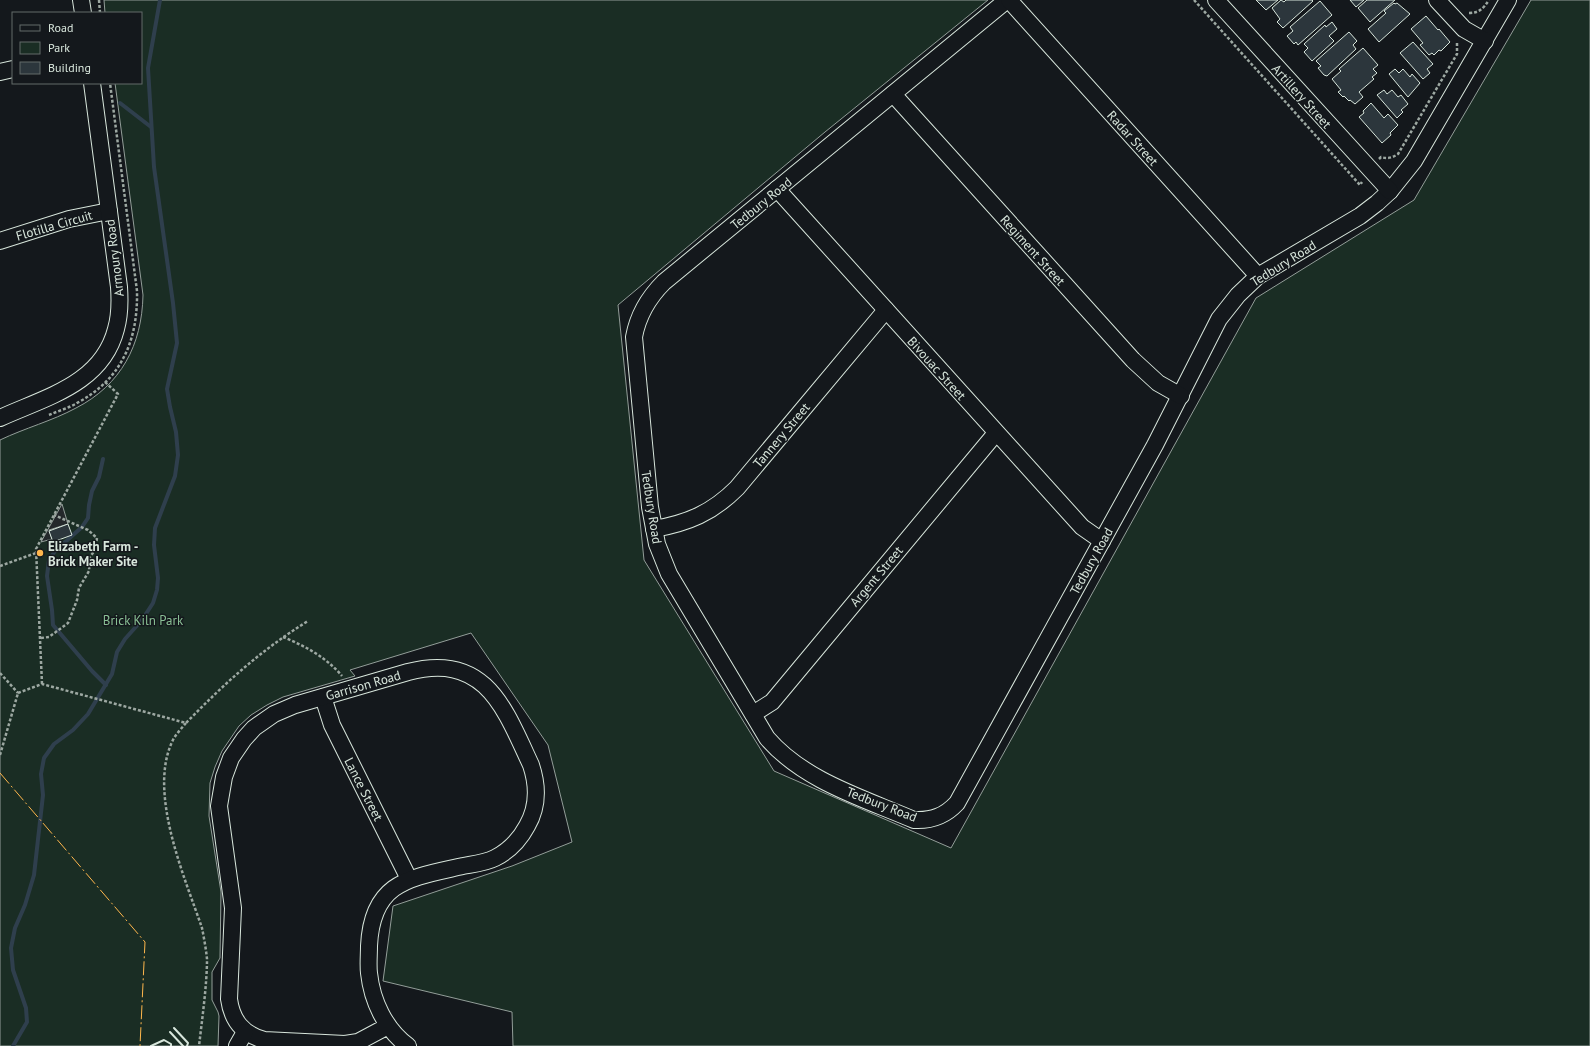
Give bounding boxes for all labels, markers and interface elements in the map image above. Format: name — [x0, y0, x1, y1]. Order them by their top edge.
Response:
legend — [12, 12, 142, 84]
text: Road — [48, 20, 73, 35]
text: Park — [48, 40, 70, 55]
text: Building — [48, 60, 91, 75]
street label: Artillery Street — [1268, 60, 1336, 133]
street label: Radar Street — [1103, 107, 1162, 170]
street label: Tedbury Road — [727, 173, 795, 233]
street label: Flotilla Circuit — [14, 206, 95, 245]
street label: Regiment Street — [996, 211, 1069, 290]
street label: Armoury Road — [101, 218, 128, 297]
street label: Tedbury Road — [1247, 237, 1319, 290]
street label: Bivouac Street — [904, 333, 970, 404]
street label: Tannery Street — [749, 399, 814, 471]
street label: Tedbury Road — [637, 469, 666, 545]
street label: Tedbury Road — [1066, 525, 1117, 598]
place label: Elizabeth Farm - Brick Maker Site — [48, 538, 138, 570]
street label: Argent Street — [846, 542, 907, 610]
marker: Elizabeth Farm - Brick Maker Site — [35, 548, 45, 558]
park label: Brick Kiln Park — [103, 612, 184, 629]
street label: Garrison Road — [324, 667, 403, 704]
street label: Lance Street — [340, 755, 387, 824]
street label: Tedbury Road — [844, 783, 919, 826]

